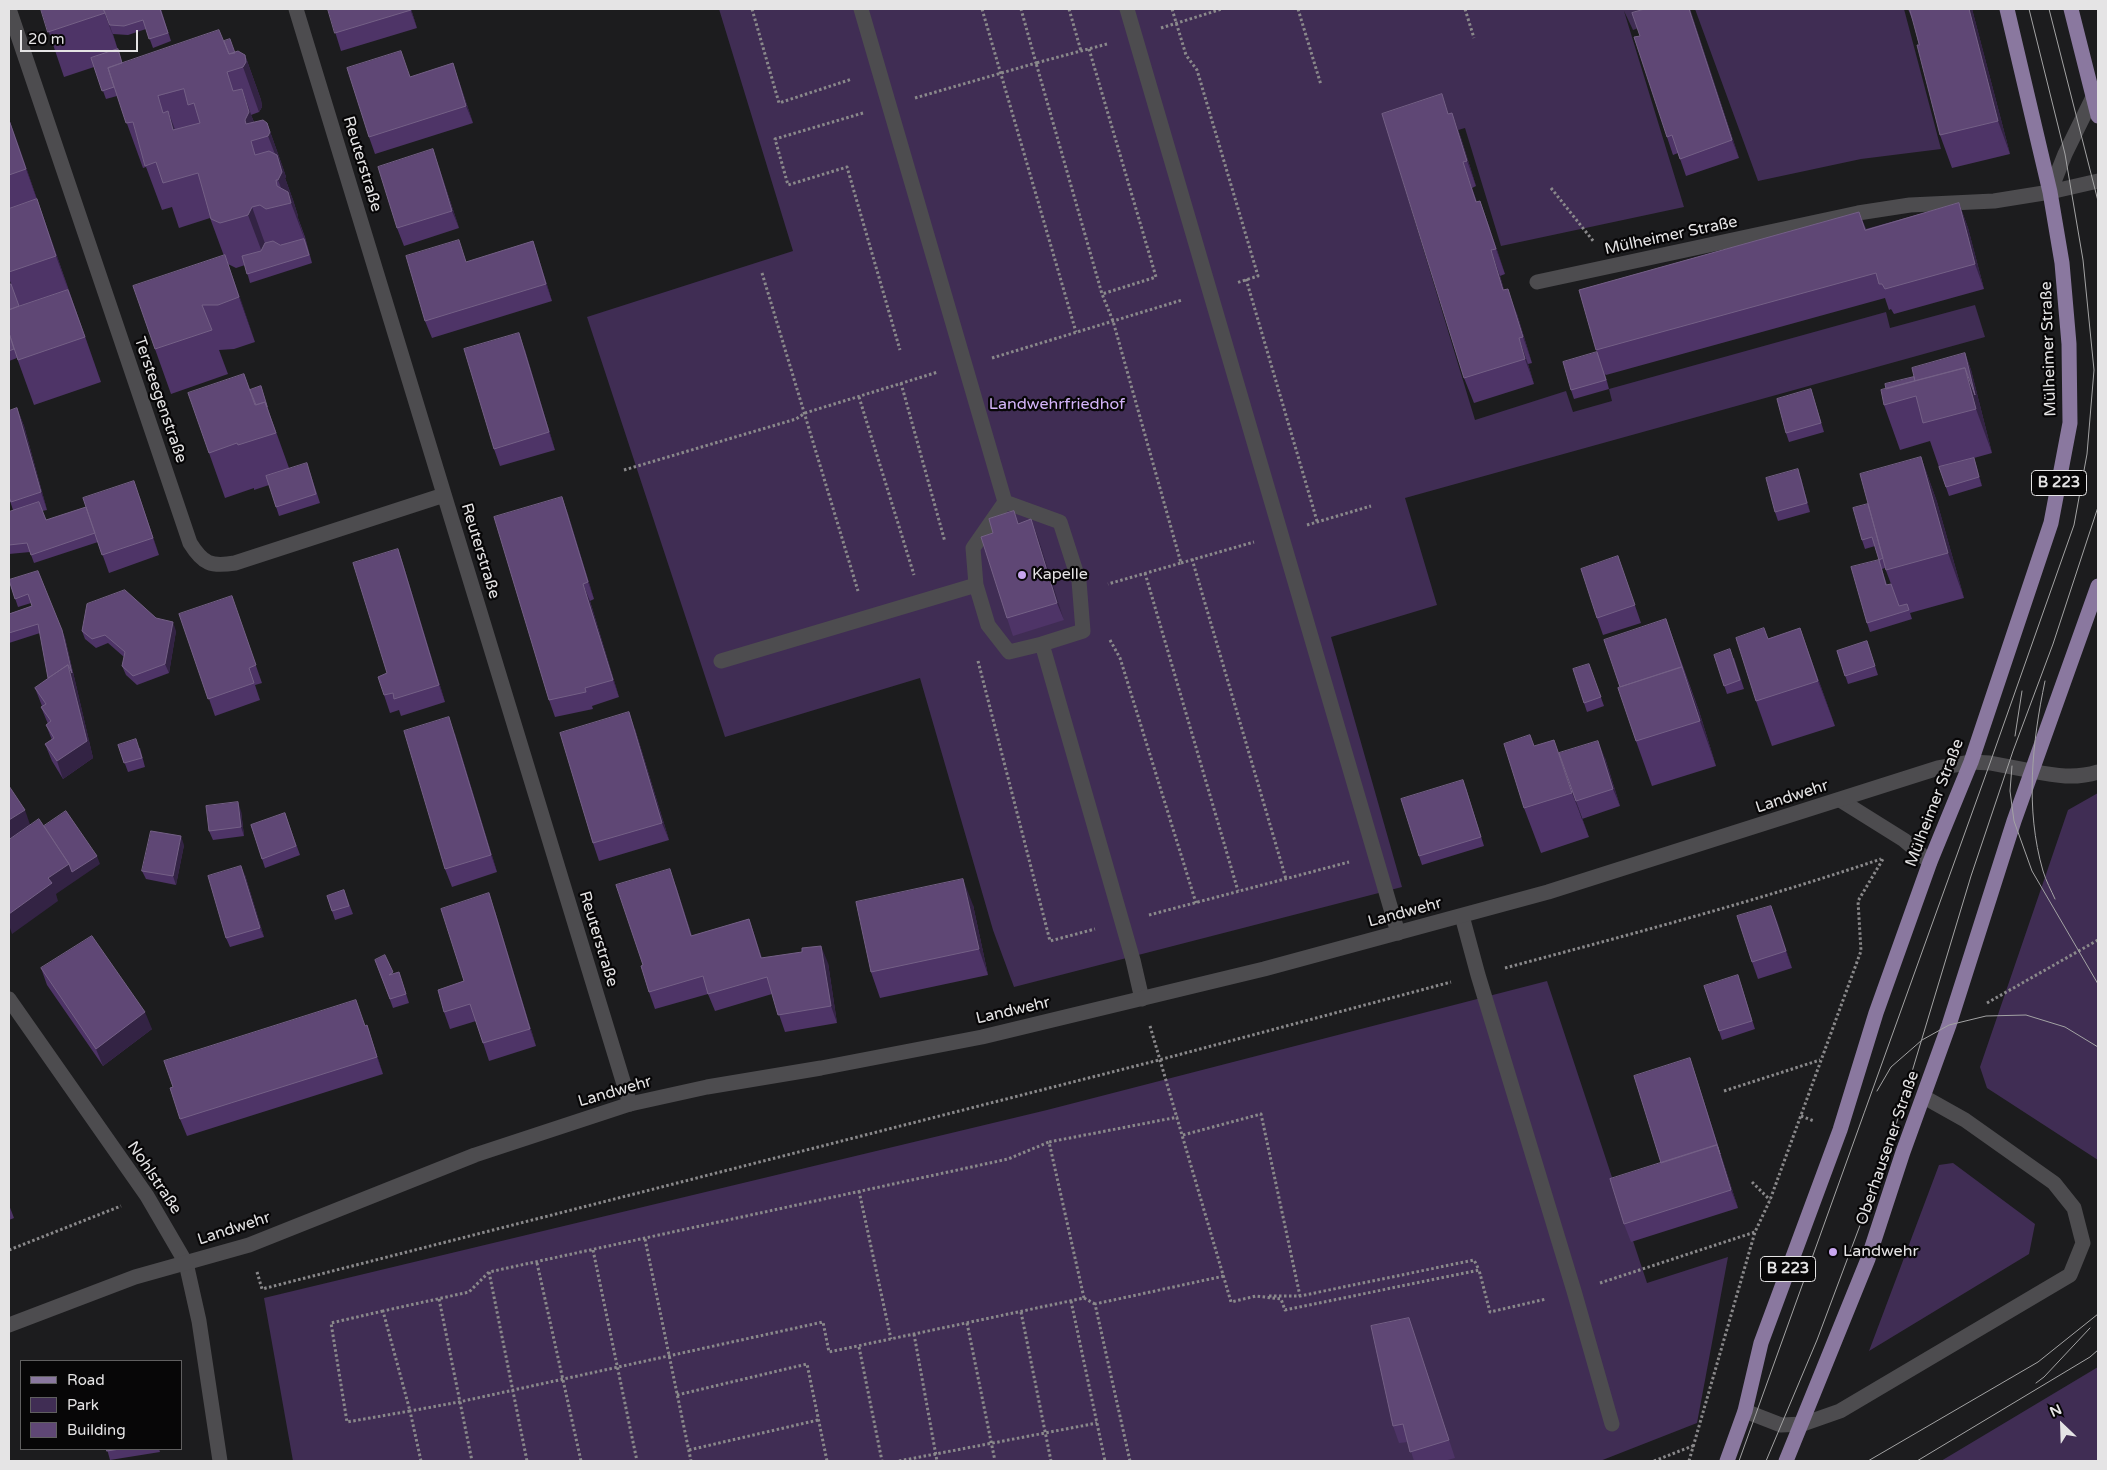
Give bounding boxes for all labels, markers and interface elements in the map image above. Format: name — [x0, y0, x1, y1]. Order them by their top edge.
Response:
scale bar — [22, 20, 140, 52]
text: 20 m — [28, 30, 65, 48]
street label: Reuterstraße — [338, 114, 386, 214]
street label: Mülheimer Straße — [1603, 213, 1739, 259]
street label: Mülheimer Straße — [2037, 281, 2061, 417]
street label: Tersteegenstraße — [129, 334, 191, 466]
park label: Landwehrfriedhof — [989, 395, 1125, 415]
road number: B 223 — [2032, 470, 2086, 496]
street label: Reuterstraße — [456, 501, 504, 601]
place label: Kapelle — [1032, 565, 1088, 585]
marker: Kapelle — [1016, 569, 1028, 581]
street label: Mülheimer Straße — [1902, 736, 1968, 870]
street label: Landwehr — [1753, 776, 1831, 818]
street label: Reuterstraße — [574, 889, 622, 989]
street label: Landwehr — [1366, 894, 1444, 932]
street label: Landwehr — [974, 993, 1052, 1029]
street label: Oberhausener Straße — [1853, 1068, 1923, 1228]
street label: Landwehr — [576, 1072, 654, 1112]
street label: Nohlstraße — [123, 1138, 185, 1218]
street label: Landwehr — [195, 1208, 273, 1250]
place label: Landwehr — [1843, 1242, 1919, 1262]
marker: Landwehr — [1827, 1246, 1839, 1258]
road number: B 223 — [1760, 1256, 1816, 1282]
legend — [20, 1360, 182, 1450]
text: Road — [67, 1371, 105, 1389]
text: Park — [67, 1396, 99, 1414]
north arrow — [2037, 1400, 2087, 1450]
text: N — [2047, 1401, 2064, 1421]
text: Building — [67, 1421, 126, 1439]

